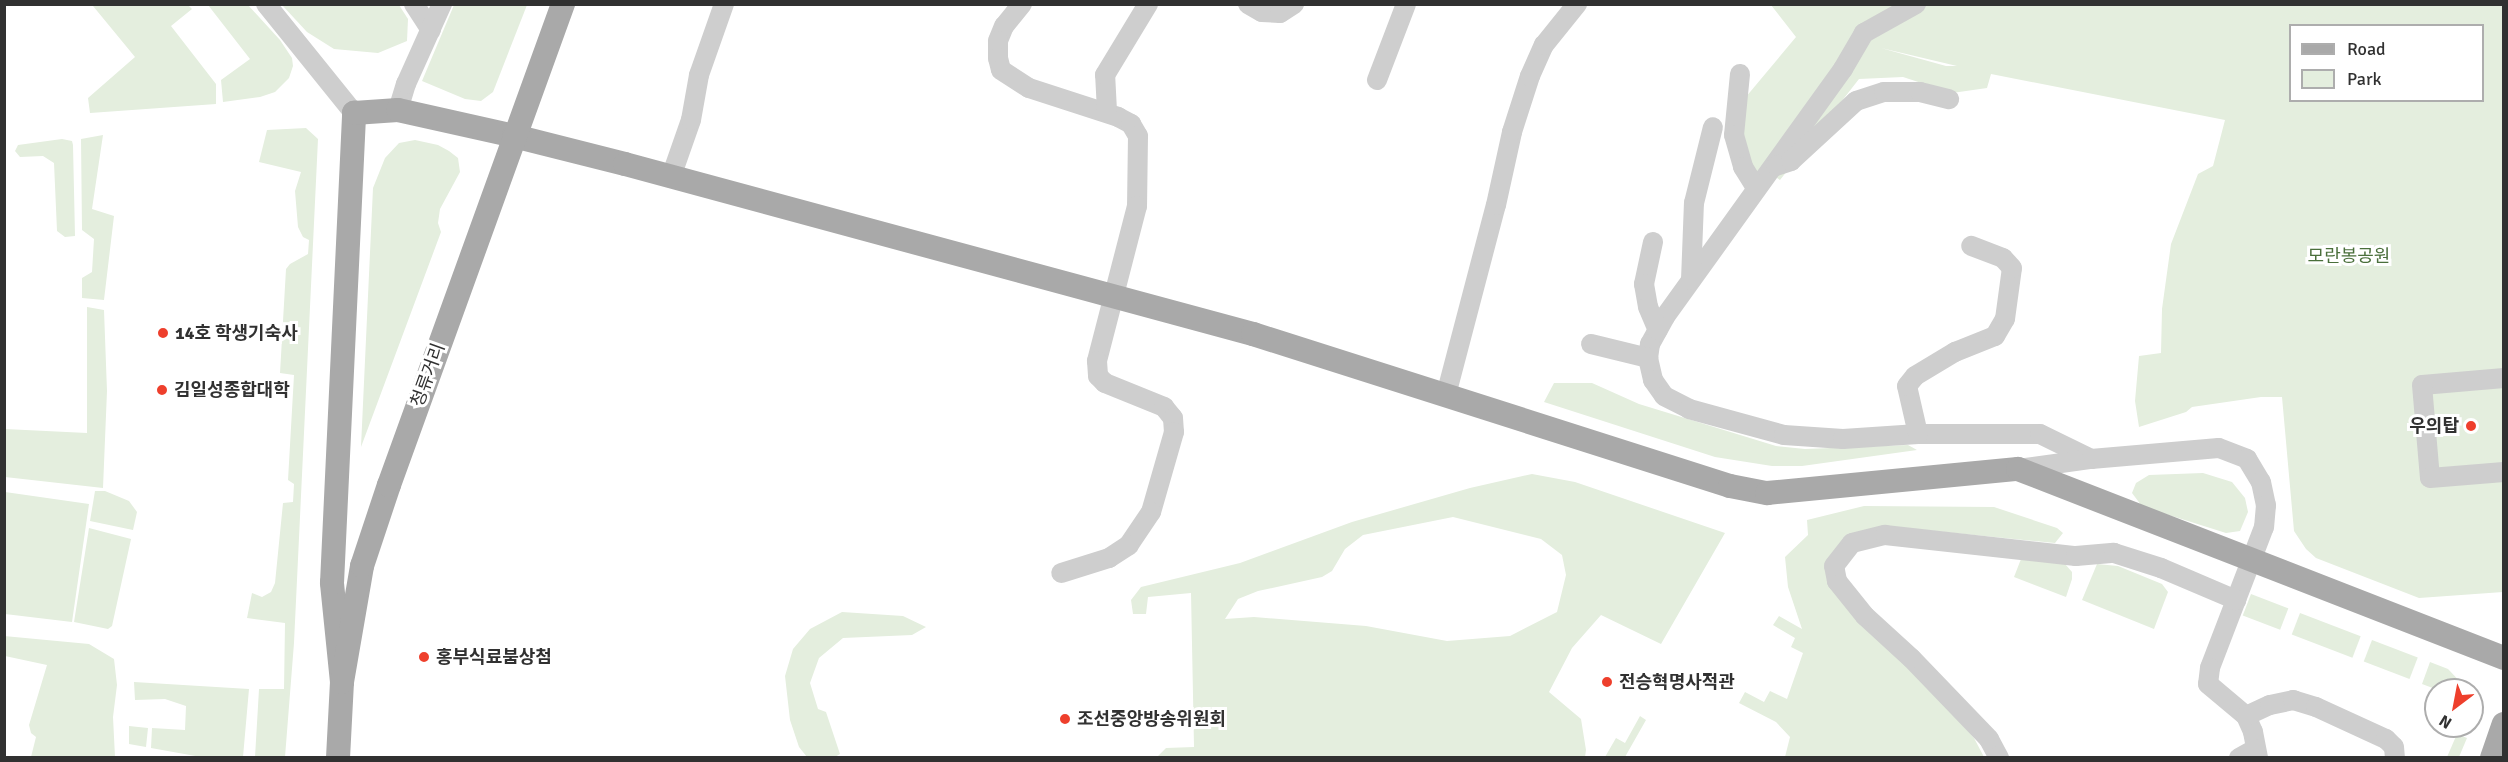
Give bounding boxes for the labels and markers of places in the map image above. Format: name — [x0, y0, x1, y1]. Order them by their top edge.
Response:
place label: 14호 학생기숙사 — [175, 322, 298, 344]
marker: 14호 학생기숙사 — [156, 326, 170, 340]
place label: 김일성종합대학 — [174, 379, 290, 401]
marker: 김일성종합대학 — [155, 383, 169, 397]
place label: 우의탑 — [2409, 415, 2459, 437]
marker: 우의탑 — [2464, 419, 2478, 433]
place label: 홍부식료붐상첨 — [436, 646, 552, 668]
marker: 홍부식료붐상첨 — [417, 650, 431, 664]
place label: 전승혁명사적관 — [1619, 671, 1735, 693]
marker: 전승혁명사적관 — [1600, 675, 1614, 689]
place label: 조선중앙방송위원회 — [1077, 708, 1226, 730]
marker: 조선중앙방송위원회 — [1058, 712, 1072, 726]

